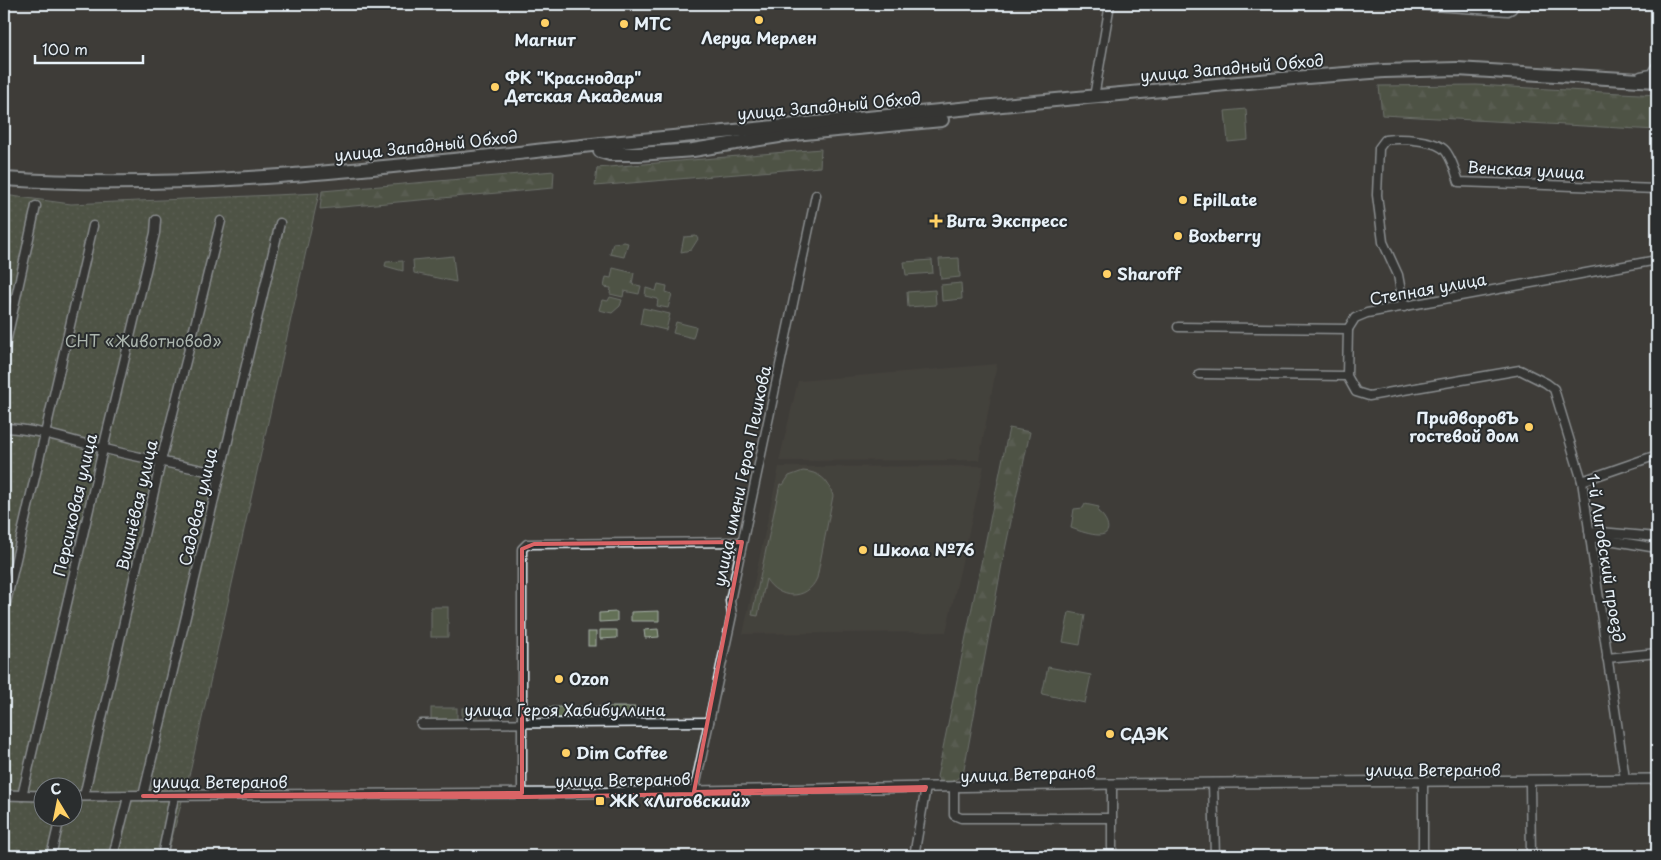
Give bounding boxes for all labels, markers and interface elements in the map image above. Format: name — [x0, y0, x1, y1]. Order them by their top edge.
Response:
place label: МТС — [634, 11, 671, 35]
marker: Леруа Мерлен — [753, 14, 765, 26]
marker: Магнит — [539, 17, 551, 29]
marker: МТС — [618, 18, 630, 30]
place label: Леруа Мерлен — [701, 25, 817, 49]
place label: Магнит — [515, 27, 576, 51]
scale bar — [35, 32, 142, 64]
text: 100 m — [42, 37, 88, 60]
street label: улица Западный Обход — [1139, 47, 1325, 87]
place label: ФК "Краснодар" Детская Академия — [504, 65, 663, 107]
marker: ФК "Краснодар" Детская Академия — [489, 81, 501, 93]
street label: улица Западный Обход — [736, 85, 922, 125]
street label: улица Западный Обход — [333, 123, 519, 167]
street label: Венская улица — [1467, 154, 1585, 184]
place label: EpilLate — [1193, 187, 1258, 211]
marker: EpilLate — [1177, 194, 1189, 206]
place label: Вита Экспресс — [946, 208, 1068, 232]
marker: Вита Экспресс — [930, 215, 942, 227]
place label: Boxberry — [1188, 223, 1261, 247]
marker: Boxberry — [1172, 230, 1184, 242]
place label: Sharoff — [1117, 261, 1183, 285]
street label: Степная улица — [1368, 266, 1488, 310]
marker: Sharoff — [1101, 268, 1113, 280]
park label: СНТ «Животновод» — [65, 328, 221, 352]
street label: улица имени Героя Пешкова — [706, 363, 776, 589]
place label: ПридворовЪ гостевой дом — [1409, 405, 1519, 447]
marker: ПридворовЪ гостевой дом — [1523, 421, 1535, 433]
street label: Персиковая улица — [46, 431, 102, 579]
street label: Вишнёвая улица — [109, 437, 163, 572]
street label: Садовая улица — [172, 445, 222, 568]
street label: 1-й Лиговский проезд — [1582, 472, 1632, 644]
place label: Школа №76 — [873, 537, 974, 561]
marker: Школа №76 — [857, 544, 869, 556]
place label: Ozon — [569, 666, 609, 690]
marker: Ozon — [553, 673, 565, 685]
street label: улица Героя Хабибуллина — [464, 697, 666, 721]
place label: СДЭК — [1120, 721, 1168, 745]
marker: СДЭК — [1104, 728, 1116, 740]
place label: Dim Coffee — [576, 740, 668, 764]
marker: Dim Coffee — [560, 747, 572, 759]
street label: улица Ветеранов — [1365, 757, 1501, 781]
street label: улица Ветеранов — [960, 759, 1096, 787]
street label: улица Ветеранов — [555, 766, 691, 792]
street label: улица Ветеранов — [152, 769, 288, 793]
text: С — [49, 777, 63, 800]
north arrow — [32, 778, 82, 828]
place label: ЖК «Лиговский» — [609, 788, 751, 812]
marker: ЖК «Лиговский» — [594, 795, 606, 807]

